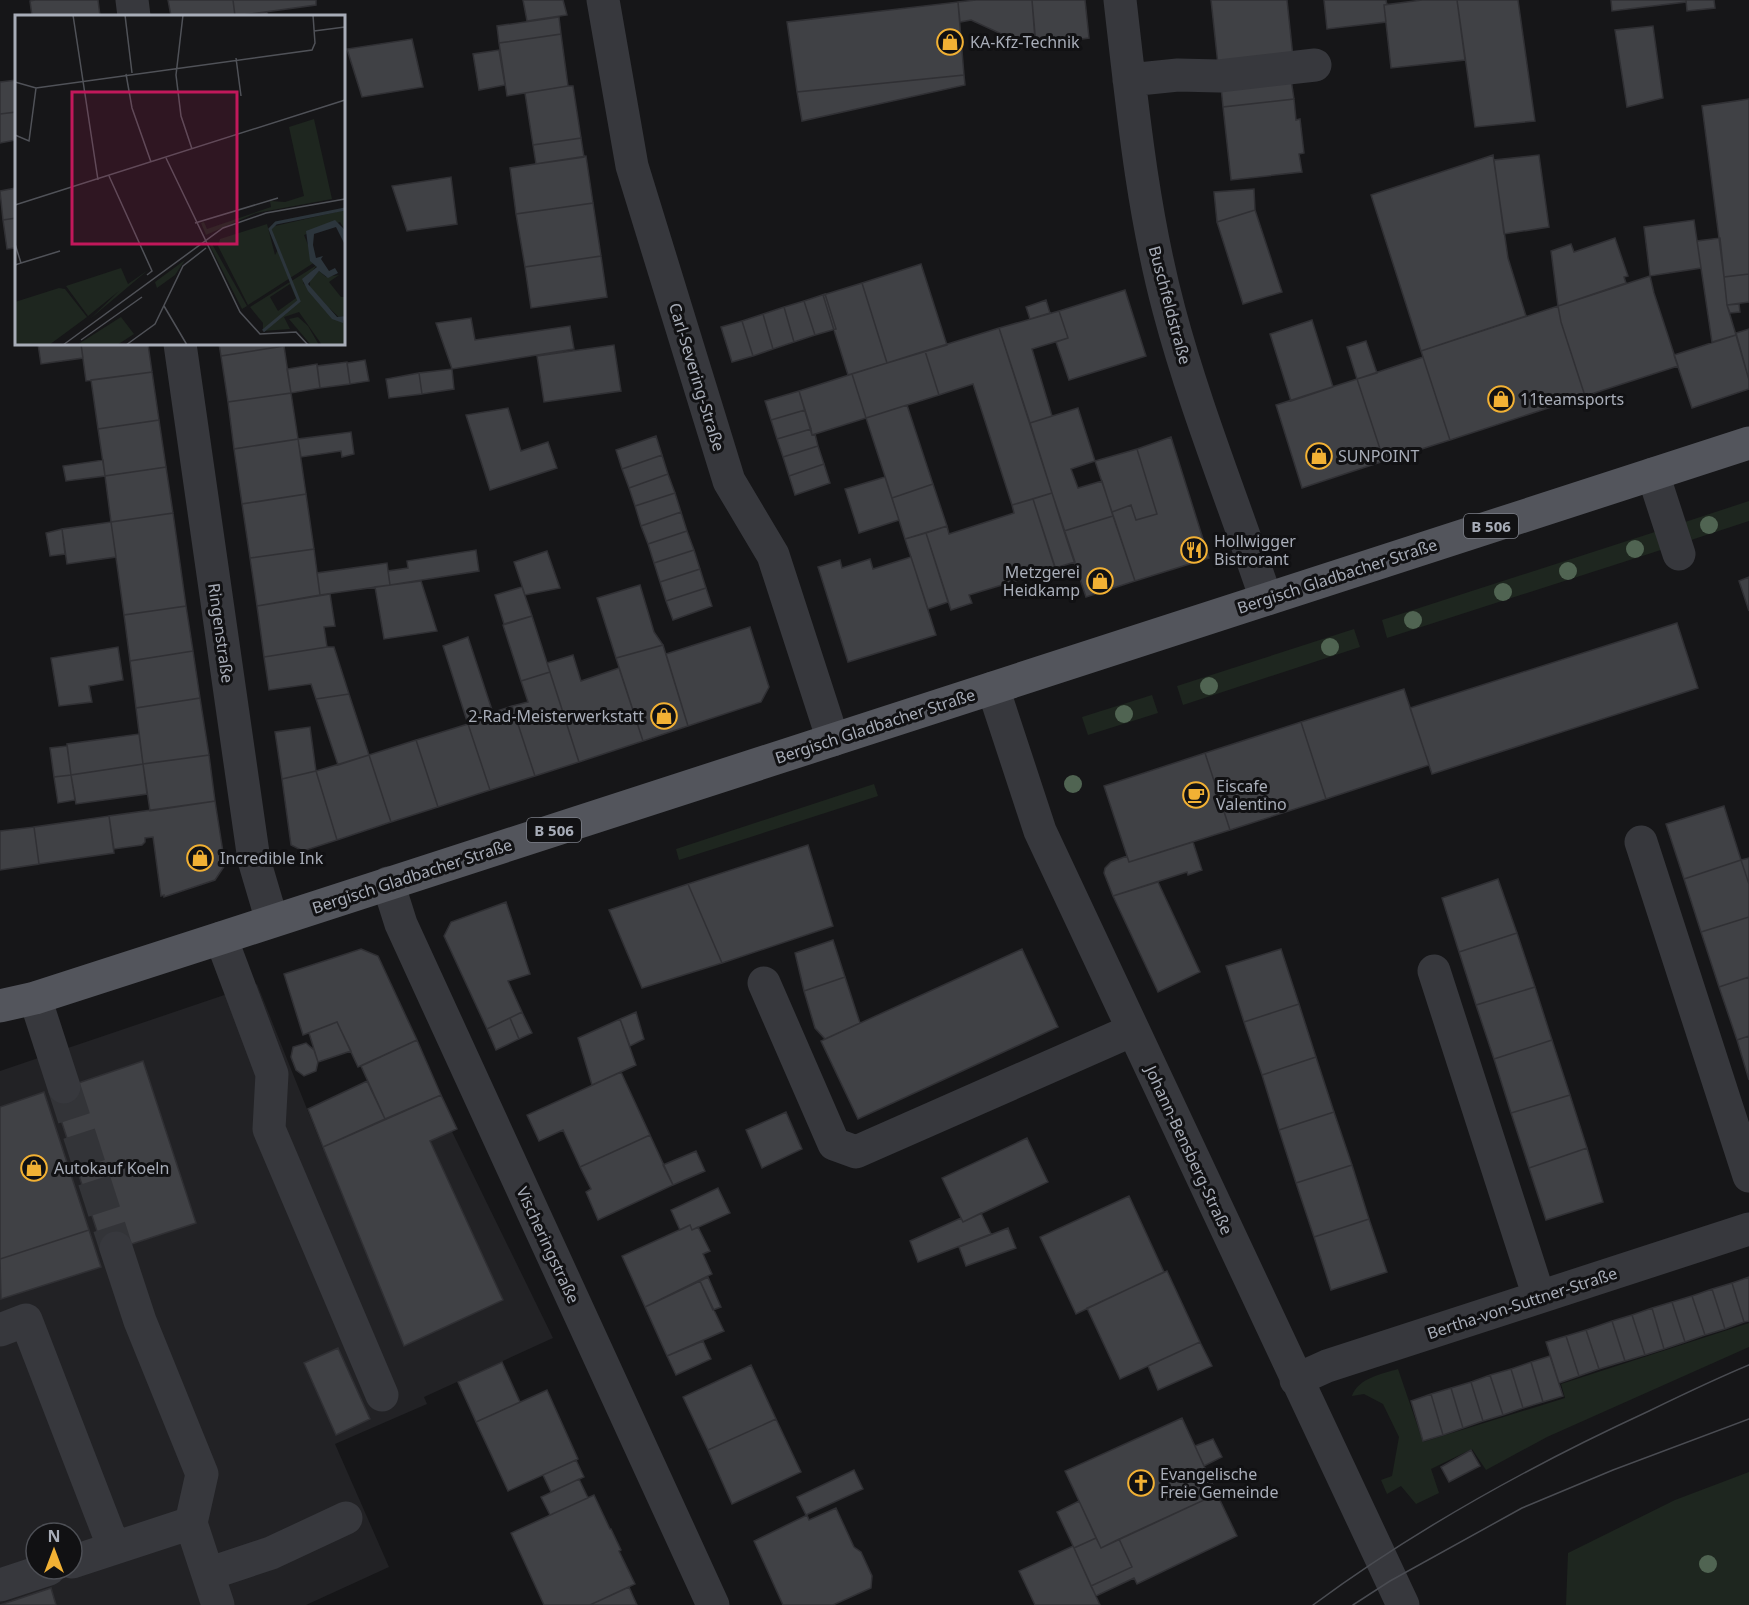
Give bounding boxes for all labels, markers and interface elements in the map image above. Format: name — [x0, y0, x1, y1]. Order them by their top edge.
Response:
inset map — [15, 15, 345, 345]
shop icon: KA-Kfz-Technik — [935, 27, 965, 57]
place label: KA-Kfz-Technik — [970, 31, 1080, 53]
street label: Buschfeldstraße — [1144, 243, 1196, 367]
street label: Carl-Severing-Straße — [664, 300, 730, 454]
shop icon: 11teamsports — [1486, 384, 1516, 414]
place label: 11teamsports — [1520, 388, 1624, 410]
shop icon: SUNPOINT — [1304, 441, 1334, 471]
place label: SUNPOINT — [1338, 445, 1419, 467]
road number: B 506 — [1464, 514, 1518, 538]
place label: Hollwigger Bistrorant — [1214, 530, 1296, 570]
street label: Bergisch Gladbacher Straße — [1234, 533, 1440, 619]
restaurant icon: Hollwigger Bistrorant — [1179, 535, 1209, 565]
place label: Metzgerei Heidkamp — [1003, 561, 1080, 601]
shop icon: Metzgerei Heidkamp — [1085, 566, 1115, 596]
street label: Ringenstraße — [203, 582, 239, 684]
street label: Bergisch Gladbacher Straße — [772, 683, 978, 769]
shop icon: 2-Rad-Meisterwerkstatt — [649, 701, 679, 731]
place label: 2-Rad-Meisterwerkstatt — [468, 705, 644, 727]
place label: Eiscafe Valentino — [1216, 775, 1287, 815]
cafe icon: Eiscafe Valentino — [1181, 780, 1211, 810]
road number: B 506 — [527, 818, 581, 842]
street label: Bergisch Gladbacher Straße — [309, 833, 515, 919]
shop icon: Incredible Ink — [185, 843, 215, 873]
place label: Incredible Ink — [220, 847, 324, 869]
street label: Johann-Bensberg-Straße — [1139, 1060, 1238, 1238]
shop icon: Autokauf Koeln — [19, 1153, 49, 1183]
place label: Autokauf Koeln — [54, 1157, 169, 1179]
street label: Vischeringstraße — [511, 1183, 585, 1307]
street label: Bertha-von-Suttner-Straße — [1424, 1262, 1620, 1344]
place label: Evangelische Freie Gemeinde — [1160, 1463, 1278, 1503]
church icon: Evangelische Freie Gemeinde — [1126, 1468, 1156, 1498]
north arrow — [24, 1521, 84, 1581]
text: N — [47, 1525, 61, 1547]

